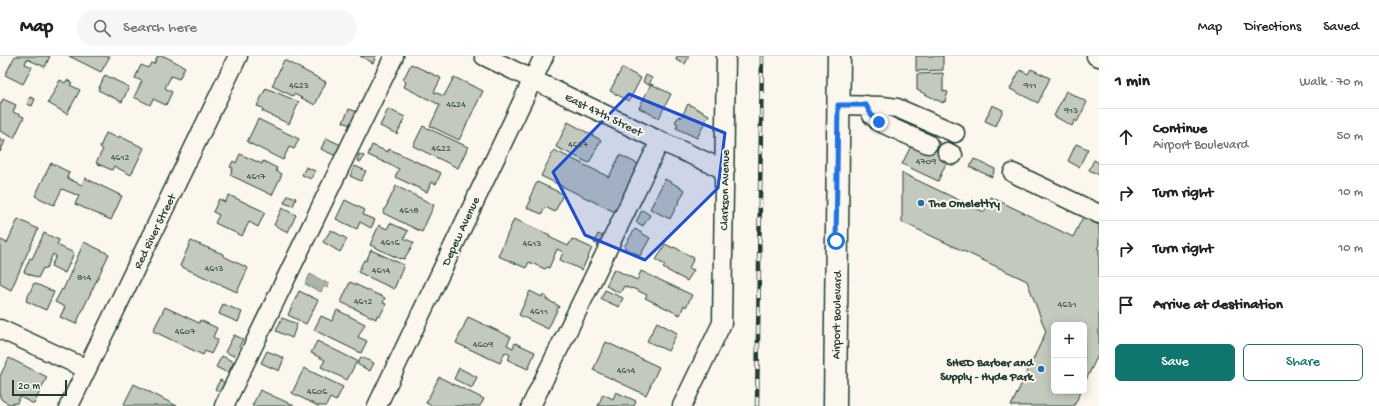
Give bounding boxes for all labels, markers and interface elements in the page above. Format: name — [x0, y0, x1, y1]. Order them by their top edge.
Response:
search box — [77, 10, 357, 46]
text: Map — [20, 16, 53, 39]
icon: search — [91, 17, 113, 39]
text: Search here — [123, 19, 197, 37]
text: Map — [1198, 19, 1222, 36]
text: Directions — [1244, 19, 1301, 36]
text: Saved — [1323, 19, 1359, 36]
text: 1 min — [1115, 72, 1150, 92]
text: Walk · 70 m — [1299, 75, 1363, 90]
house number: 4623 — [289, 80, 309, 92]
house number: 911 — [1022, 80, 1037, 92]
street label: East 47th Street — [562, 91, 645, 141]
house number: 4624 — [446, 99, 466, 111]
house number: 913 — [1063, 105, 1078, 117]
route end — [870, 113, 888, 131]
text: Continue — [1153, 120, 1207, 138]
icon: ahead — [1115, 126, 1137, 148]
text: 50 m — [1336, 129, 1363, 144]
text: Airport Boulevard — [1153, 138, 1248, 153]
house number: 4627 — [568, 139, 589, 151]
house number: 4622 — [431, 143, 451, 155]
street label: Clarkson Avenue — [718, 149, 734, 230]
house number: 4612 — [111, 152, 129, 164]
house number: 4709 — [916, 156, 936, 168]
house number: 4617 — [246, 171, 266, 183]
icon: right — [1115, 182, 1137, 204]
text: Turn right — [1153, 184, 1213, 202]
text: 10 m — [1338, 185, 1363, 200]
street label: Red River Street — [132, 191, 181, 272]
street label: Depew Avenue — [439, 194, 484, 269]
marker: The Omelettry — [916, 198, 926, 208]
place label: The Omelettry — [928, 198, 1000, 212]
house number: 4618 — [399, 205, 419, 217]
route start — [827, 232, 845, 250]
house number: 4616 — [381, 237, 400, 249]
house number: 4613 — [522, 238, 542, 250]
icon: right — [1115, 238, 1137, 260]
text: Turn right — [1153, 240, 1213, 258]
text: 10 m — [1338, 241, 1363, 256]
house number: 4613 — [204, 263, 224, 275]
house number: 4614 — [372, 265, 391, 277]
street label: Airport Boulevard — [830, 270, 846, 359]
house number: 814 — [77, 272, 91, 284]
icon: arrive — [1115, 294, 1137, 316]
house number: 4612 — [354, 296, 372, 308]
text: Arrive at destination — [1153, 296, 1283, 314]
house number: 4631 — [1057, 299, 1077, 311]
house number: 4611 — [530, 306, 548, 318]
map controls — [1051, 322, 1087, 394]
button: + — [1051, 322, 1087, 358]
house number: 4607 — [175, 326, 196, 338]
house number: 4609 — [473, 339, 493, 351]
button: Save — [1115, 344, 1235, 381]
button: Share — [1243, 344, 1363, 381]
place label: SHED Barber and Supply - Hyde Park — [940, 357, 1035, 385]
button: − — [1051, 358, 1087, 394]
marker: SHED Barber and Supply - Hyde Park — [1036, 364, 1046, 374]
house number: 4614 — [617, 365, 636, 377]
scale bar — [12, 378, 67, 397]
text: 20 m — [18, 381, 40, 393]
house number: 4606 — [307, 386, 328, 398]

